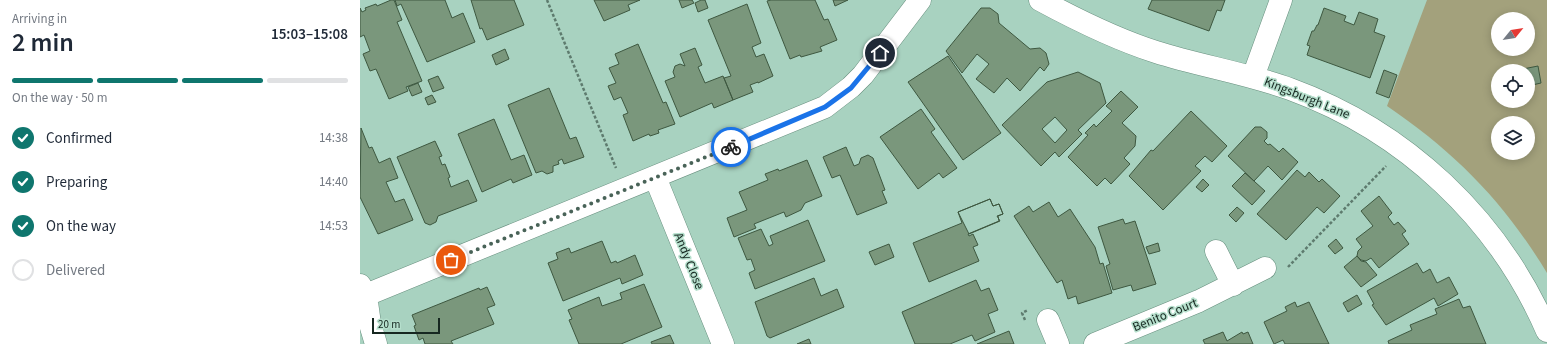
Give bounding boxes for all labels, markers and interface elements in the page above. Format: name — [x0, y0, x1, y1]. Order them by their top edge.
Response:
text: Arriving in — [12, 10, 67, 28]
north arrow — [1491, 12, 1535, 56]
map controls — [1491, 12, 1535, 160]
text: 2 min — [12, 24, 74, 61]
text: 15:03–15:08 — [271, 24, 348, 45]
pin — [863, 36, 897, 70]
icon: home — [869, 42, 891, 64]
button: locate — [1491, 64, 1535, 108]
street label: Kingsburgh Lane — [1261, 73, 1353, 123]
text: On the way · 50 m — [12, 89, 107, 107]
button: layers — [1491, 116, 1535, 160]
icon: check — [12, 127, 34, 149]
courier — [711, 127, 751, 167]
text: Confirmed — [46, 128, 112, 149]
text: 14:38 — [319, 129, 348, 147]
icon: bike — [720, 136, 742, 158]
icon: check — [12, 171, 34, 193]
text: Preparing — [46, 172, 107, 193]
text: 14:40 — [319, 173, 348, 191]
icon: check — [12, 215, 34, 237]
text: On the way — [46, 216, 116, 237]
text: 14:53 — [319, 217, 348, 235]
street label: Andy Close — [669, 230, 709, 292]
pin — [434, 243, 468, 277]
icon: bag — [440, 249, 462, 271]
text: Delivered — [46, 260, 105, 281]
street label: Benito Court — [1130, 294, 1201, 336]
scale bar — [372, 316, 440, 335]
text: 20 m — [378, 317, 400, 332]

